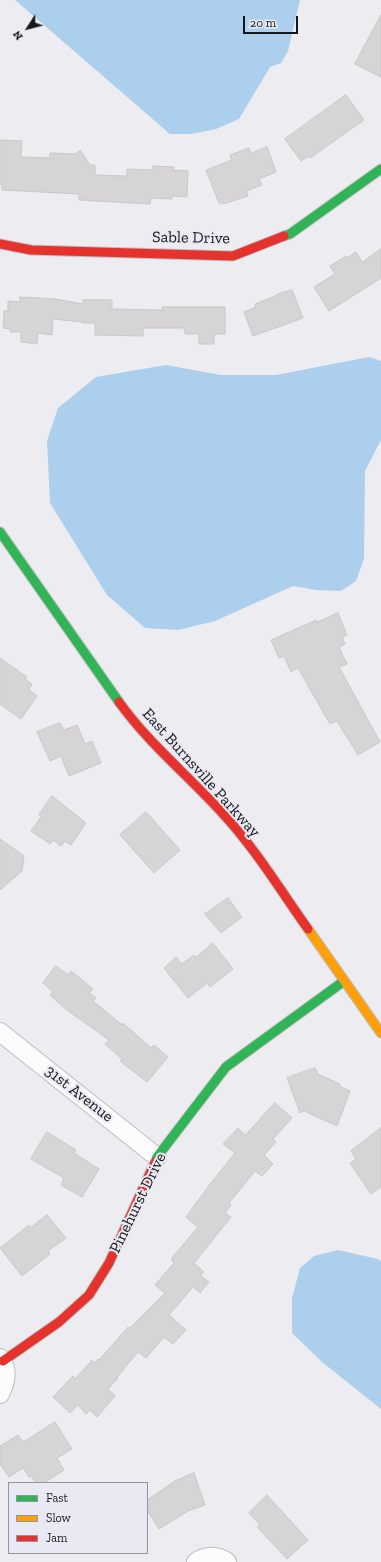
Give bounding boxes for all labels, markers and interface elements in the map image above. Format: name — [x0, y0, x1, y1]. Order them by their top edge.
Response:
north arrow — [8, 8, 48, 48]
scale bar — [245, 8, 300, 34]
text: 20 m — [250, 16, 276, 30]
text: N — [10, 28, 26, 43]
street label: Sable Drive — [152, 228, 230, 248]
street label: East Burnsville Parkway — [138, 704, 264, 842]
street label: 31st Avenue — [41, 1061, 117, 1127]
street label: Pinehurst Drive — [105, 1150, 171, 1256]
legend — [8, 1482, 148, 1554]
text: Fast — [46, 1491, 68, 1505]
text: Slow — [46, 1511, 71, 1525]
text: Jam — [46, 1531, 67, 1545]

